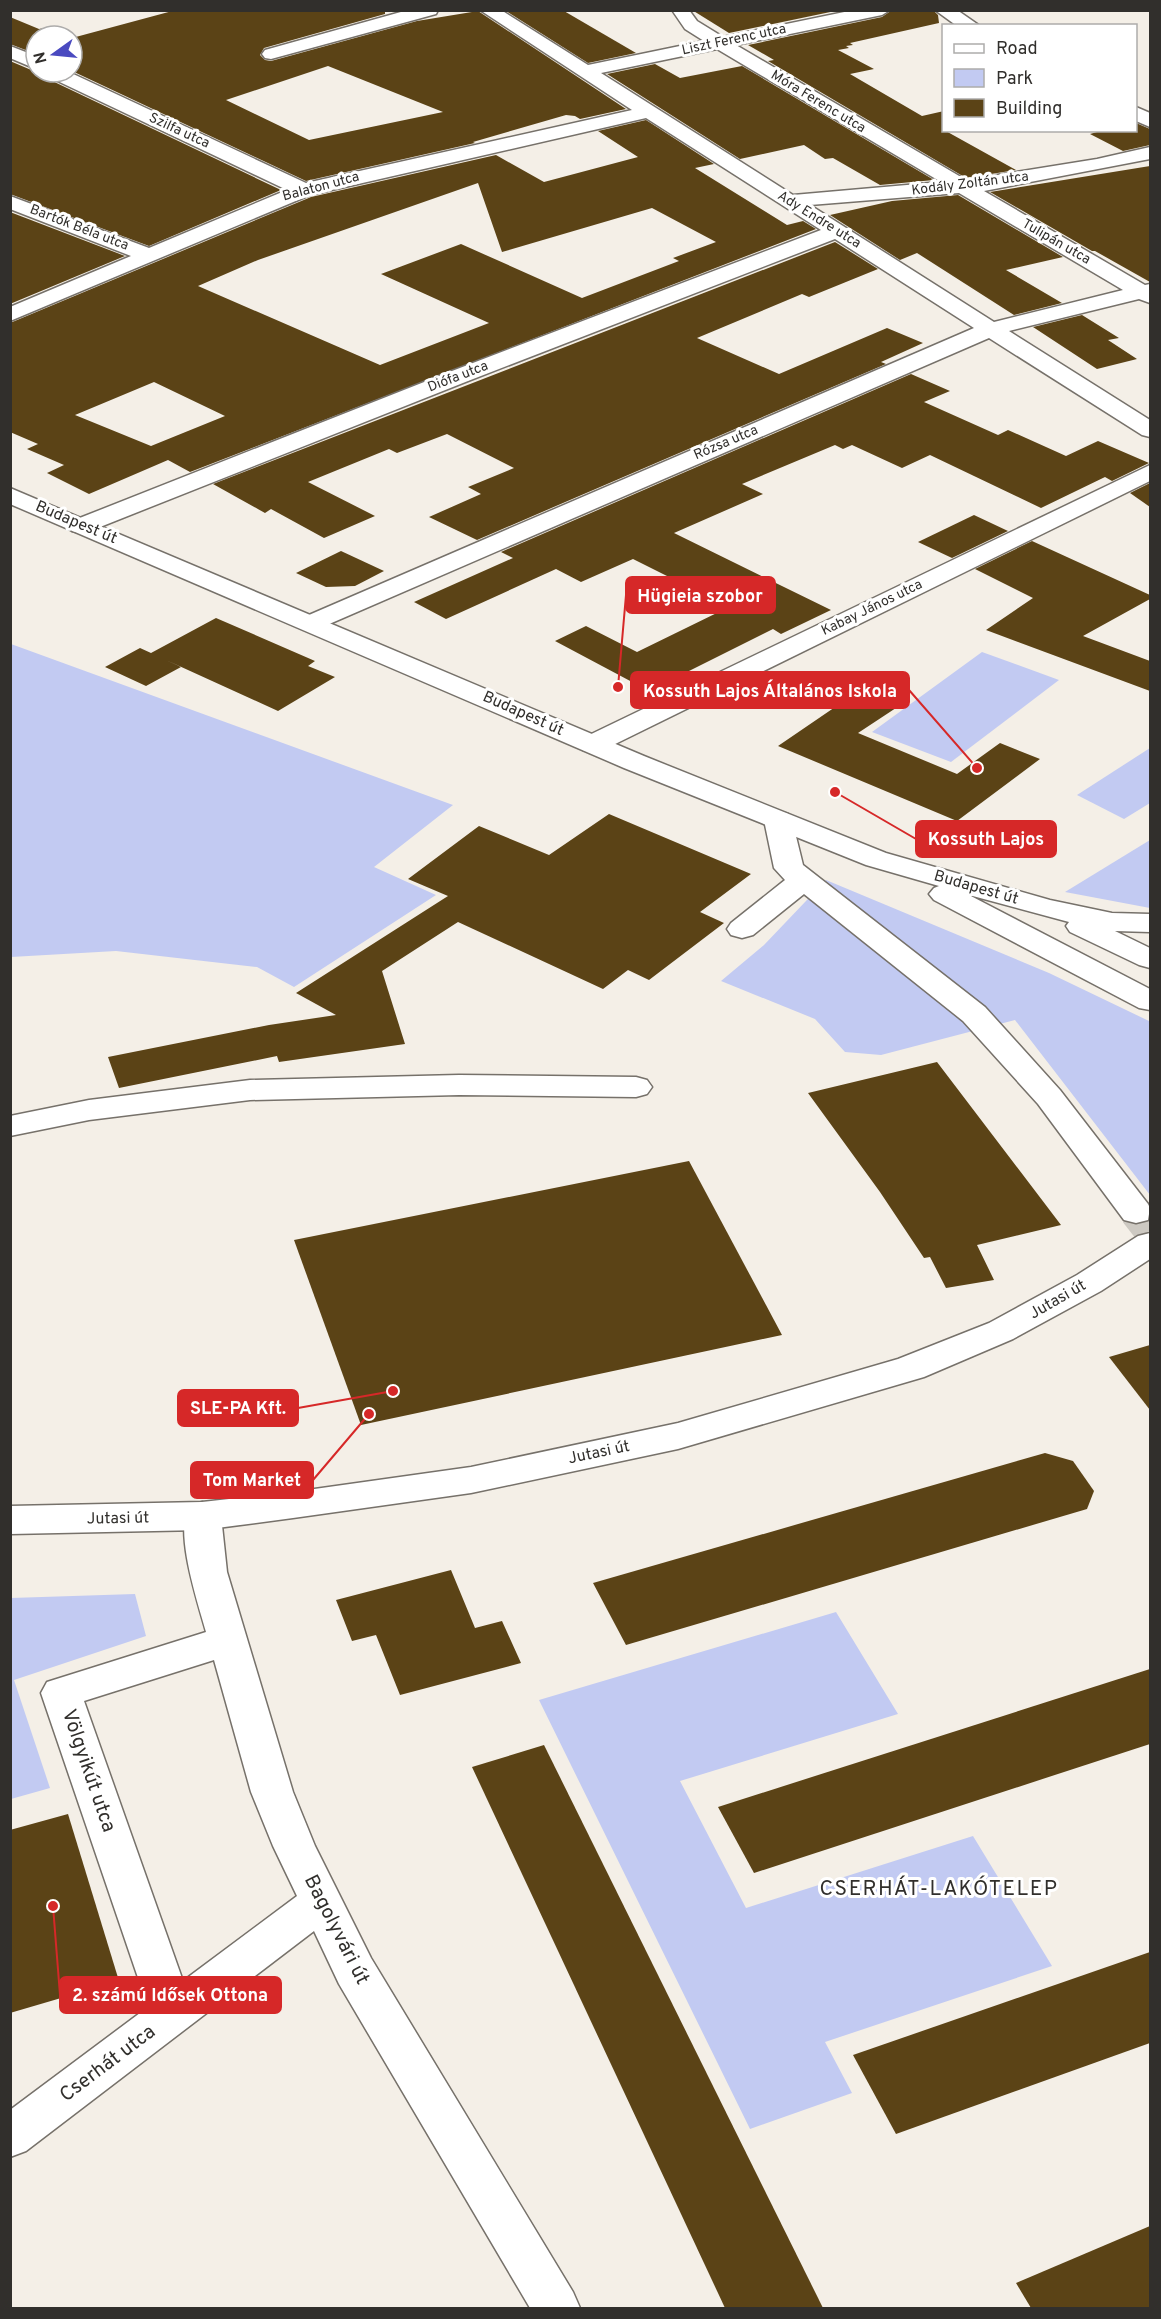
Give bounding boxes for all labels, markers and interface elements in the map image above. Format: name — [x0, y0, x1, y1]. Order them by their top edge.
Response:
street label: Liszt Ferenc utca — [680, 21, 788, 59]
north arrow — [24, 24, 84, 84]
legend — [942, 24, 1137, 132]
text: Road — [996, 38, 1038, 61]
text: N — [30, 49, 53, 66]
street label: Móra Ferenc utca — [767, 67, 869, 137]
text: Park — [996, 68, 1033, 91]
text: Building — [996, 98, 1062, 121]
street label: Szilfa utca — [146, 110, 212, 152]
street label: Kodály Zoltán utca — [910, 168, 1030, 200]
street label: Balaton utca — [281, 169, 361, 205]
street label: Ady Endre utca — [774, 188, 864, 252]
street label: Bartók Béla utca — [27, 201, 131, 255]
street label: Tulipán utca — [1019, 216, 1093, 268]
street label: Diófa utca — [425, 358, 491, 396]
street label: Rózsa utca — [691, 422, 761, 464]
street label: Budapest út — [32, 497, 120, 549]
street label: Kabay János utca — [819, 576, 925, 640]
callout: Hügieia szobor — [626, 577, 775, 613]
text: Hügieia szobor — [637, 586, 763, 609]
callout: Kossuth Lajos Általános Iskola — [631, 672, 909, 708]
text: Kossuth Lajos Általános Iskola — [643, 679, 897, 704]
street label: Budapest út — [479, 687, 567, 741]
callout: Kossuth Lajos — [916, 821, 1056, 857]
text: Kossuth Lajos — [928, 829, 1044, 852]
street label: Budapest út — [931, 866, 1021, 910]
street label: Jutasi út — [1026, 1276, 1090, 1324]
callout: SLE-PA Kft. — [178, 1390, 298, 1426]
text: SLE-PA Kft. — [190, 1398, 286, 1421]
street label: Jutasi út — [566, 1437, 632, 1469]
callout: Tom Market — [191, 1462, 313, 1498]
text: Tom Market — [203, 1470, 301, 1493]
street label: Jutasi út — [87, 1508, 149, 1530]
street label: Völgyikút utca — [55, 1706, 121, 1836]
street label: Bagolyvári út — [297, 1871, 375, 1989]
district label: CSERHÁT-LAKÓTELEP — [820, 1875, 1058, 1903]
callout: 2. számú Idősek Ottona — [60, 1977, 281, 2013]
text: 2. számú Idősek Ottona — [72, 1985, 268, 2008]
street label: Cserhát utca — [55, 2019, 161, 2109]

